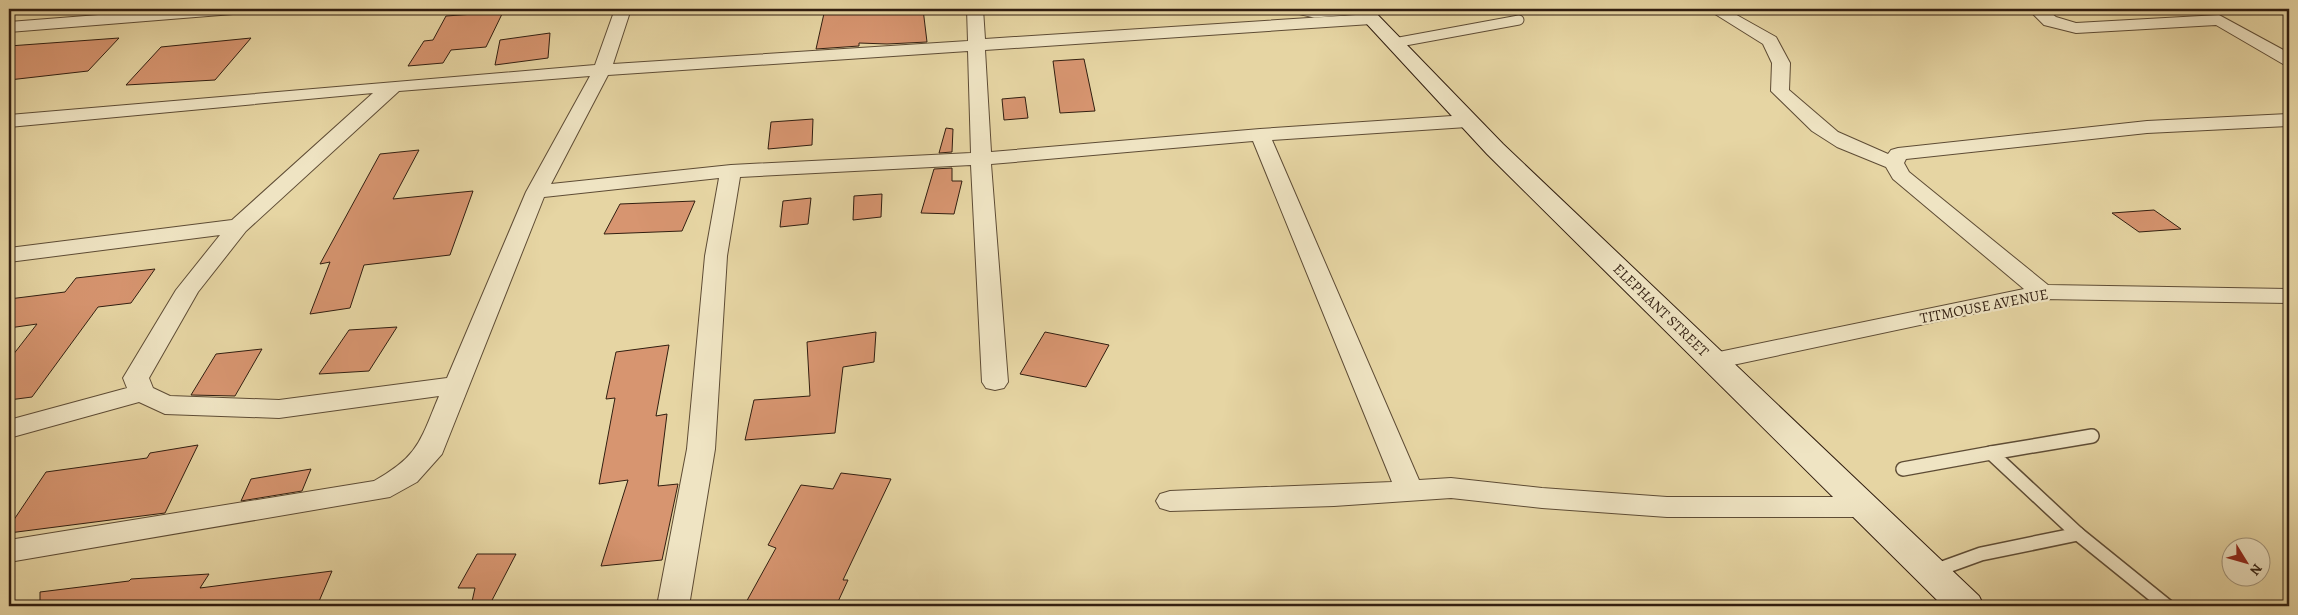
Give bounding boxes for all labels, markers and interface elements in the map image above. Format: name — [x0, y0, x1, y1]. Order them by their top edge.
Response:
street label: ELEPHANT STREET — [1609, 259, 1714, 362]
street label: TITMOUSE AVENUE — [1918, 284, 2050, 328]
north arrow — [2220, 538, 2270, 588]
text: N — [2245, 560, 2267, 579]

